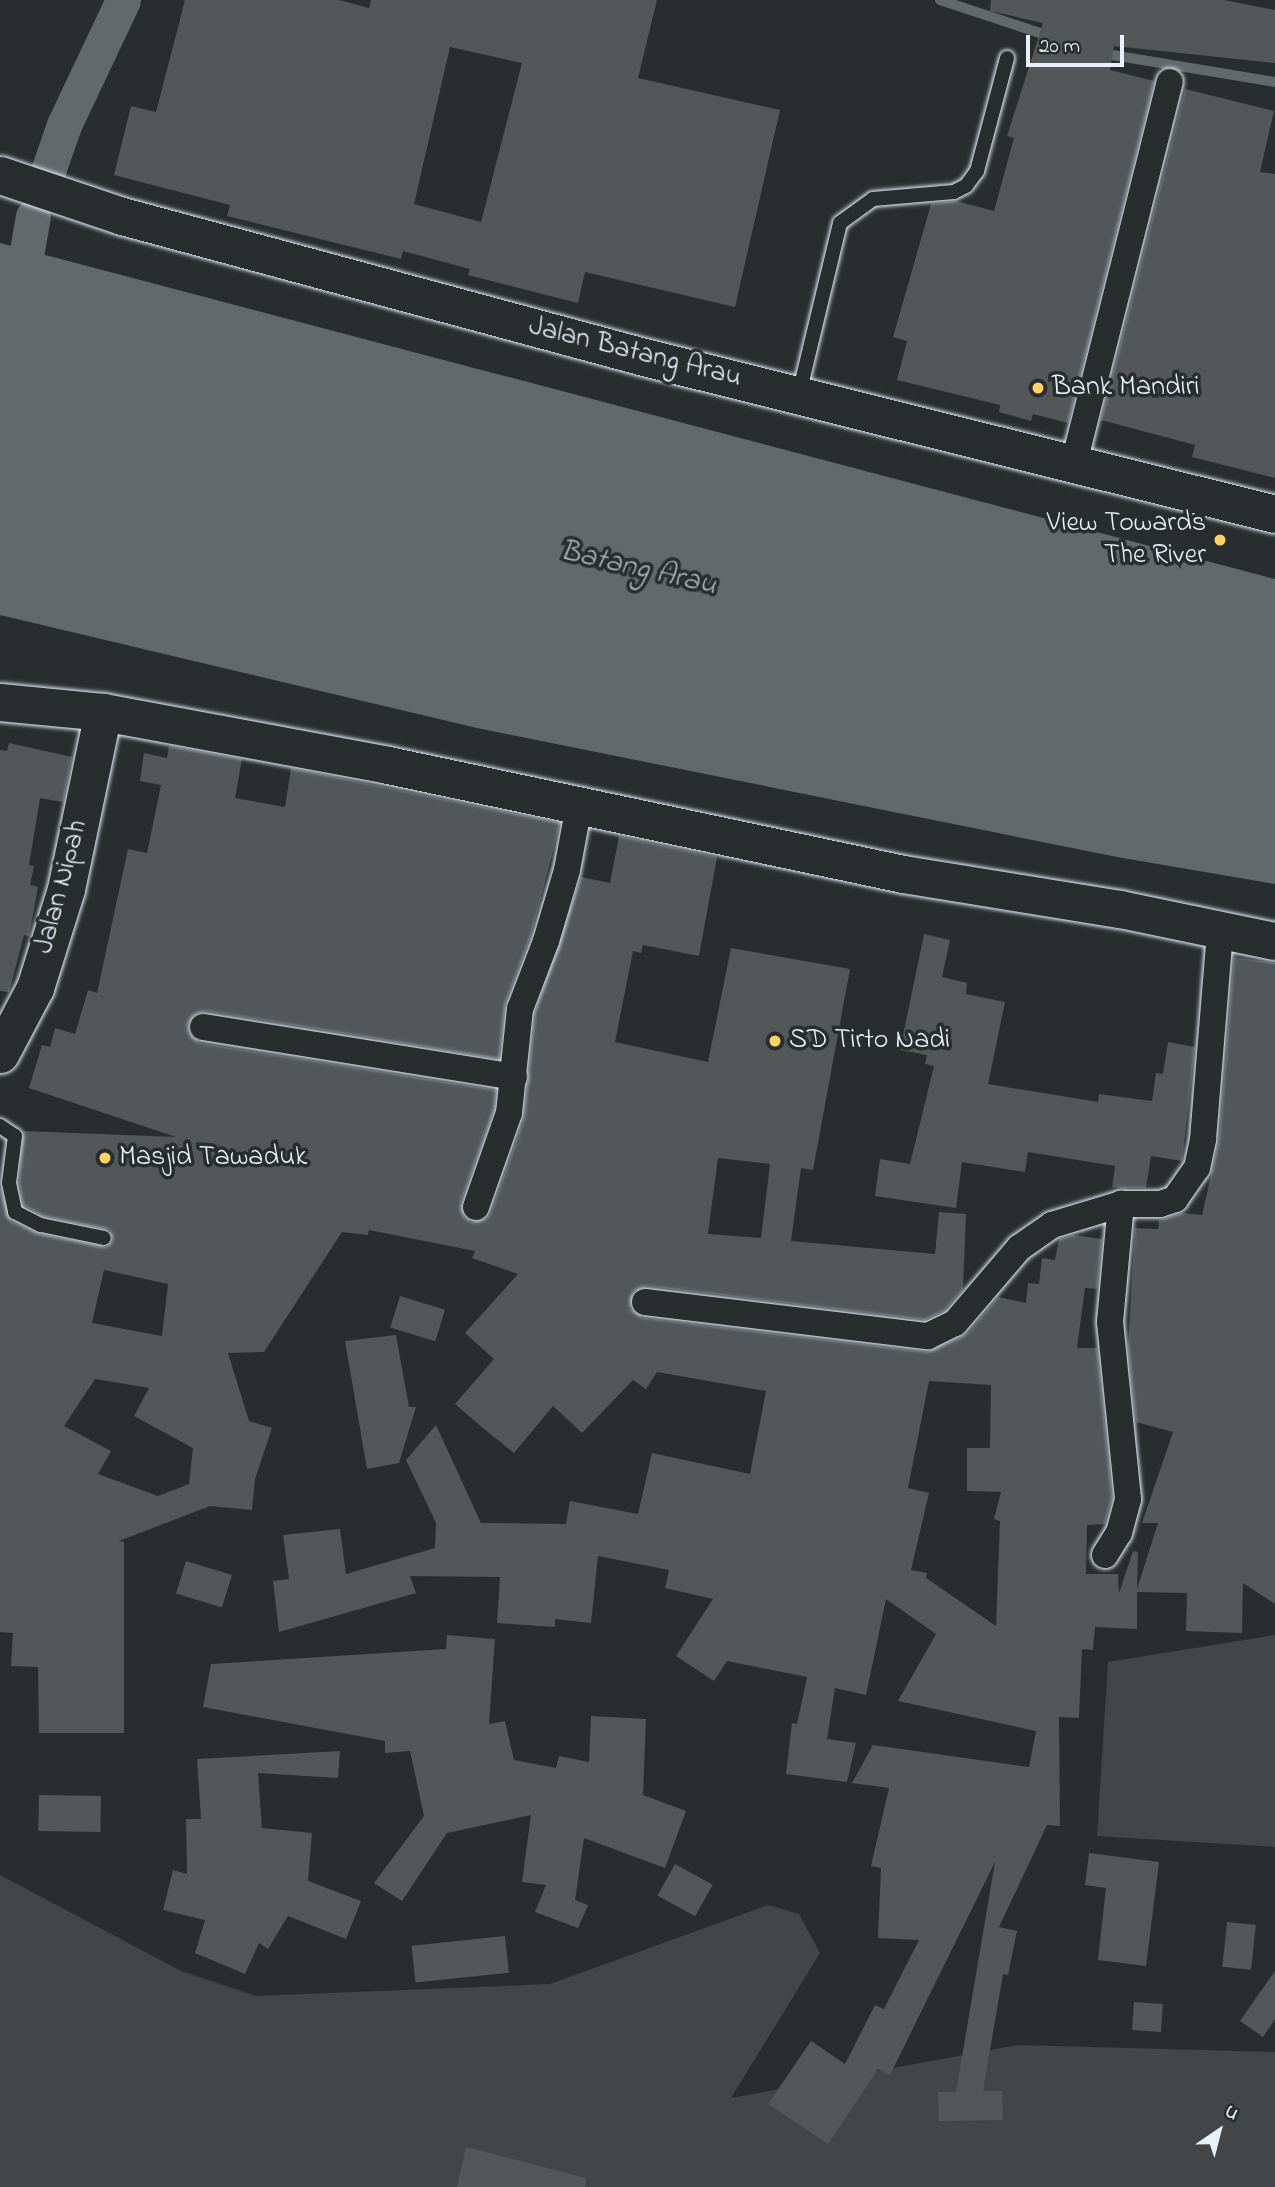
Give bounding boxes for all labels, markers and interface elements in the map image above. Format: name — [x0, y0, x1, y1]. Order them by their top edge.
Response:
scale bar — [1030, 21, 1128, 65]
text: 20 m — [1039, 32, 1080, 62]
street label: Jalan Batang Arau — [525, 310, 745, 396]
place label: Bank Mandiri — [1052, 371, 1199, 405]
marker: Bank Mandiri — [1030, 380, 1046, 396]
place label: View Towards The River — [1047, 507, 1206, 573]
marker: View Towards The River — [1212, 532, 1228, 548]
water label: Batang Arau — [556, 534, 720, 604]
street label: Jalan Nipah — [28, 816, 96, 958]
place label: SD Tirto Nadi — [789, 1024, 950, 1058]
marker: SD Tirto Nadi — [767, 1033, 783, 1049]
place label: Masjid Tawaduk — [119, 1141, 307, 1175]
marker: Masjid Tawaduk — [97, 1150, 113, 1166]
north arrow — [1184, 2096, 1254, 2166]
text: U — [1219, 2099, 1244, 2128]

